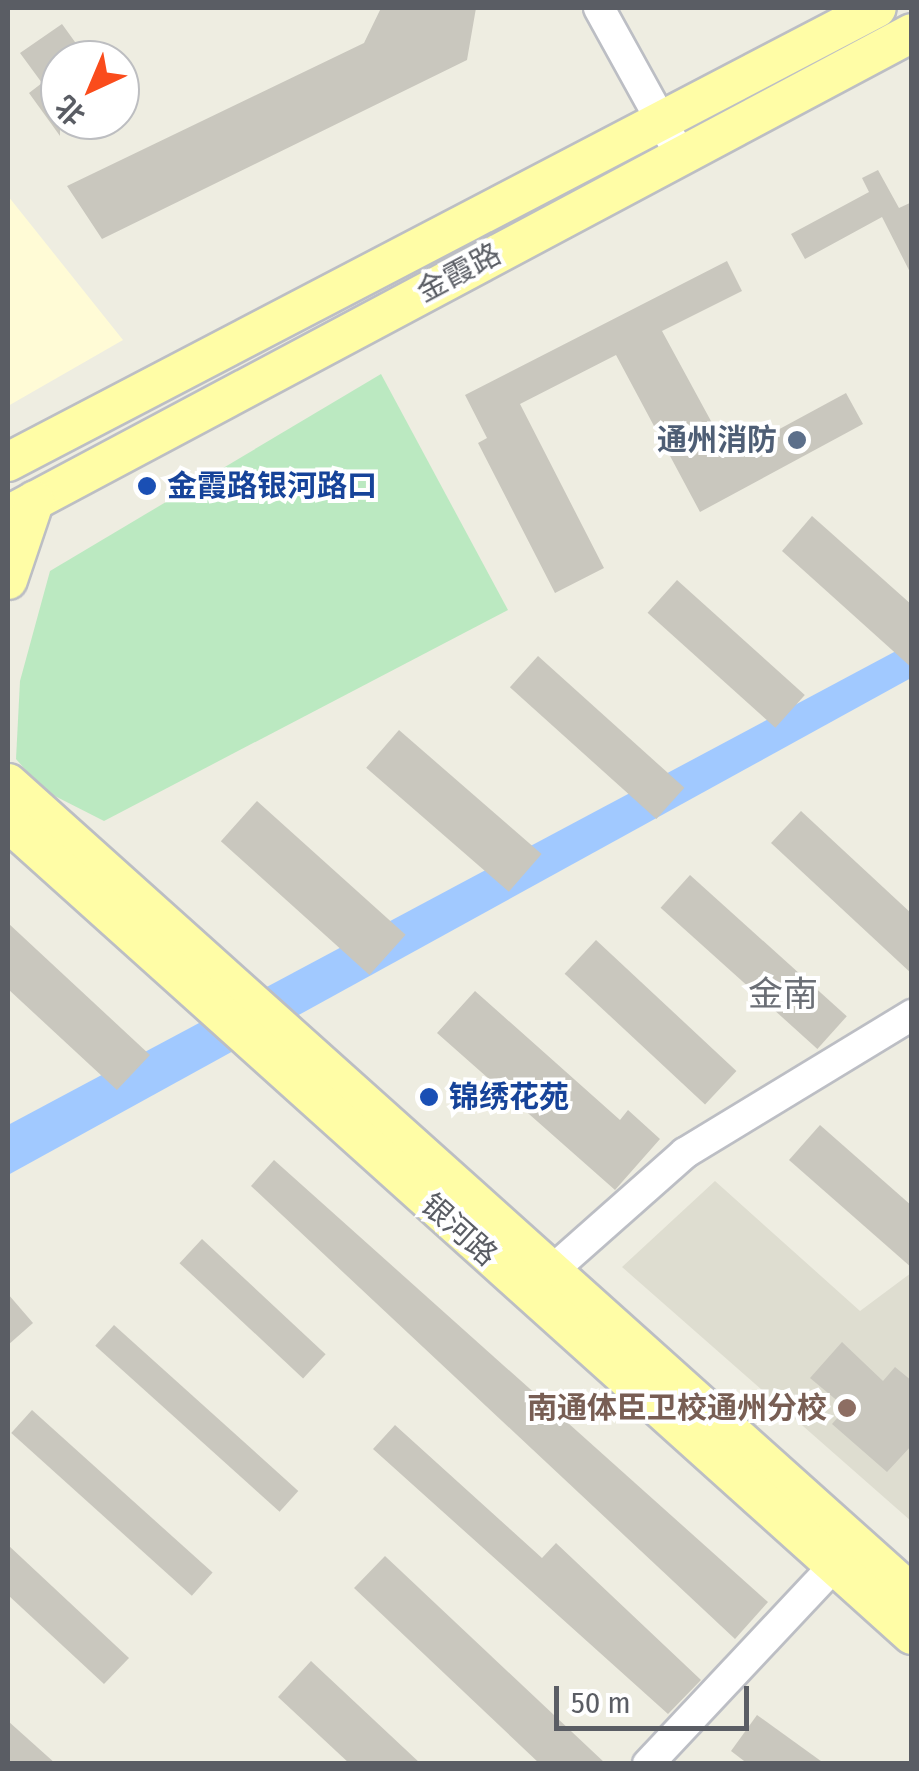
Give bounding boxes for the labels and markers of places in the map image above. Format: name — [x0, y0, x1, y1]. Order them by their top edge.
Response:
place label: 通州消防 — [657, 422, 777, 458]
marker: 通州消防 — [786, 429, 808, 451]
place label: 金霞路银河路口 — [167, 468, 377, 504]
marker: 金霞路银河路口 — [136, 475, 158, 497]
place label: 锦绣花苑 — [449, 1079, 569, 1115]
marker: 锦绣花苑 — [418, 1086, 440, 1108]
place label: 南通体臣卫校通州分校 — [527, 1390, 827, 1426]
marker: 南通体臣卫校通州分校 — [836, 1397, 858, 1419]

